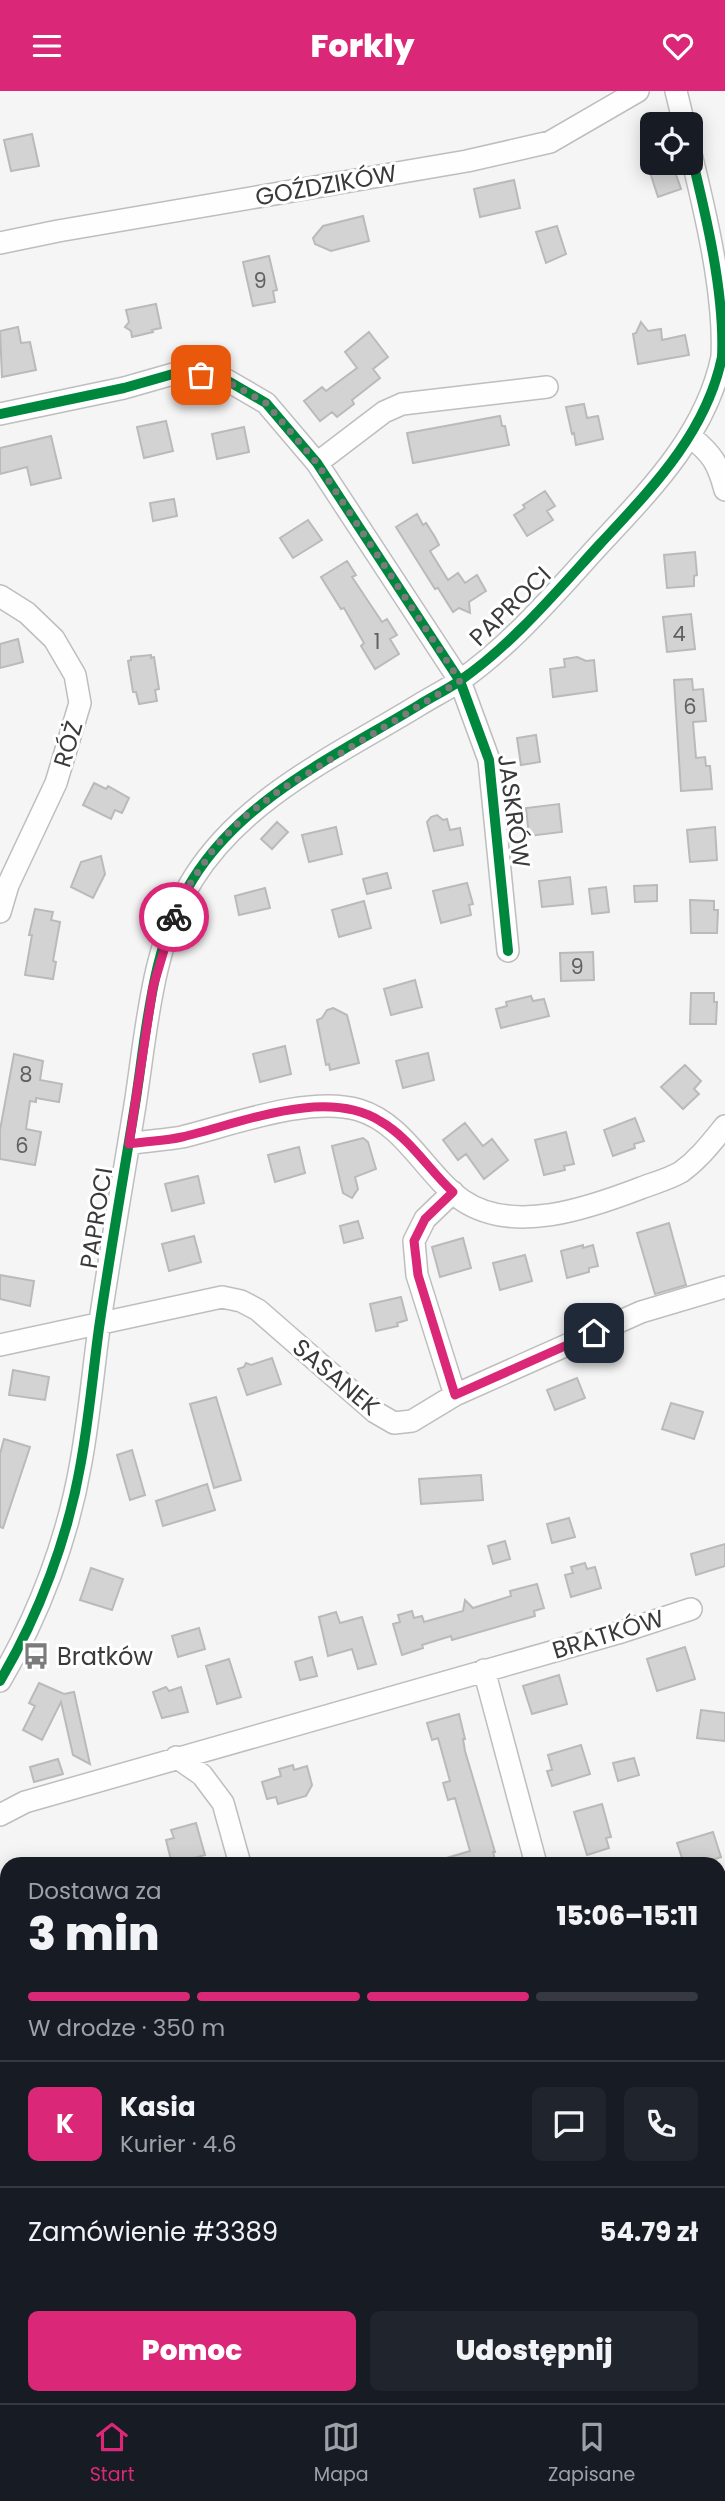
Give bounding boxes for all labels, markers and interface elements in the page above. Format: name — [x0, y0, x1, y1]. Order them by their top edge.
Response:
text: Forkly — [310, 23, 415, 68]
icon: menu — [28, 27, 66, 65]
icon: heart — [659, 27, 697, 65]
map controls — [640, 112, 703, 175]
button: locate — [640, 112, 703, 175]
street label: GOŹDZIKÓW — [253, 156, 399, 214]
house number: 9 — [253, 266, 267, 295]
pin — [171, 345, 231, 405]
icon: bag — [182, 356, 220, 394]
street label: PAPROCI — [462, 559, 558, 653]
house number: 4 — [672, 619, 686, 648]
house number: 1 — [374, 627, 380, 656]
house number: 6 — [683, 692, 697, 721]
street label: RÓŻ — [45, 717, 91, 771]
street label: JASKRÓW — [490, 752, 538, 870]
courier — [139, 882, 209, 952]
icon: bike — [155, 898, 193, 936]
house number: 9 — [570, 952, 584, 981]
house number: 8 — [19, 1060, 33, 1089]
house number: 6 — [15, 1131, 29, 1160]
street label: PAPROCI — [72, 1165, 120, 1271]
pin — [564, 1303, 624, 1363]
icon: home — [575, 1314, 613, 1352]
street label: SASANEK — [286, 1331, 386, 1423]
street label: BRATKÓW — [548, 1601, 668, 1667]
place label: Bratków — [57, 1640, 153, 1673]
bus stop icon: Bratków — [21, 1641, 51, 1671]
text: Dostawa za — [28, 1875, 161, 1907]
text: 15:06–15:11 — [556, 1898, 698, 1934]
text: 3 min — [28, 1902, 160, 1966]
text: W drodze · 350 m — [28, 2012, 225, 2044]
button: chat — [532, 2087, 606, 2161]
button: phone — [624, 2087, 698, 2161]
text: Kasia — [120, 2089, 196, 2125]
text: K — [56, 2106, 74, 2142]
text: Kurier · 4.6 — [120, 2128, 237, 2160]
text: Zamówienie #3389 — [28, 2214, 278, 2250]
text: 54.79 zł — [600, 2214, 698, 2250]
button: Pomoc — [28, 2311, 356, 2391]
button: Udostępnij — [370, 2311, 698, 2391]
tab: Start — [90, 2418, 135, 2489]
tab: Mapa — [314, 2418, 369, 2489]
tab: Zapisane — [548, 2418, 635, 2489]

